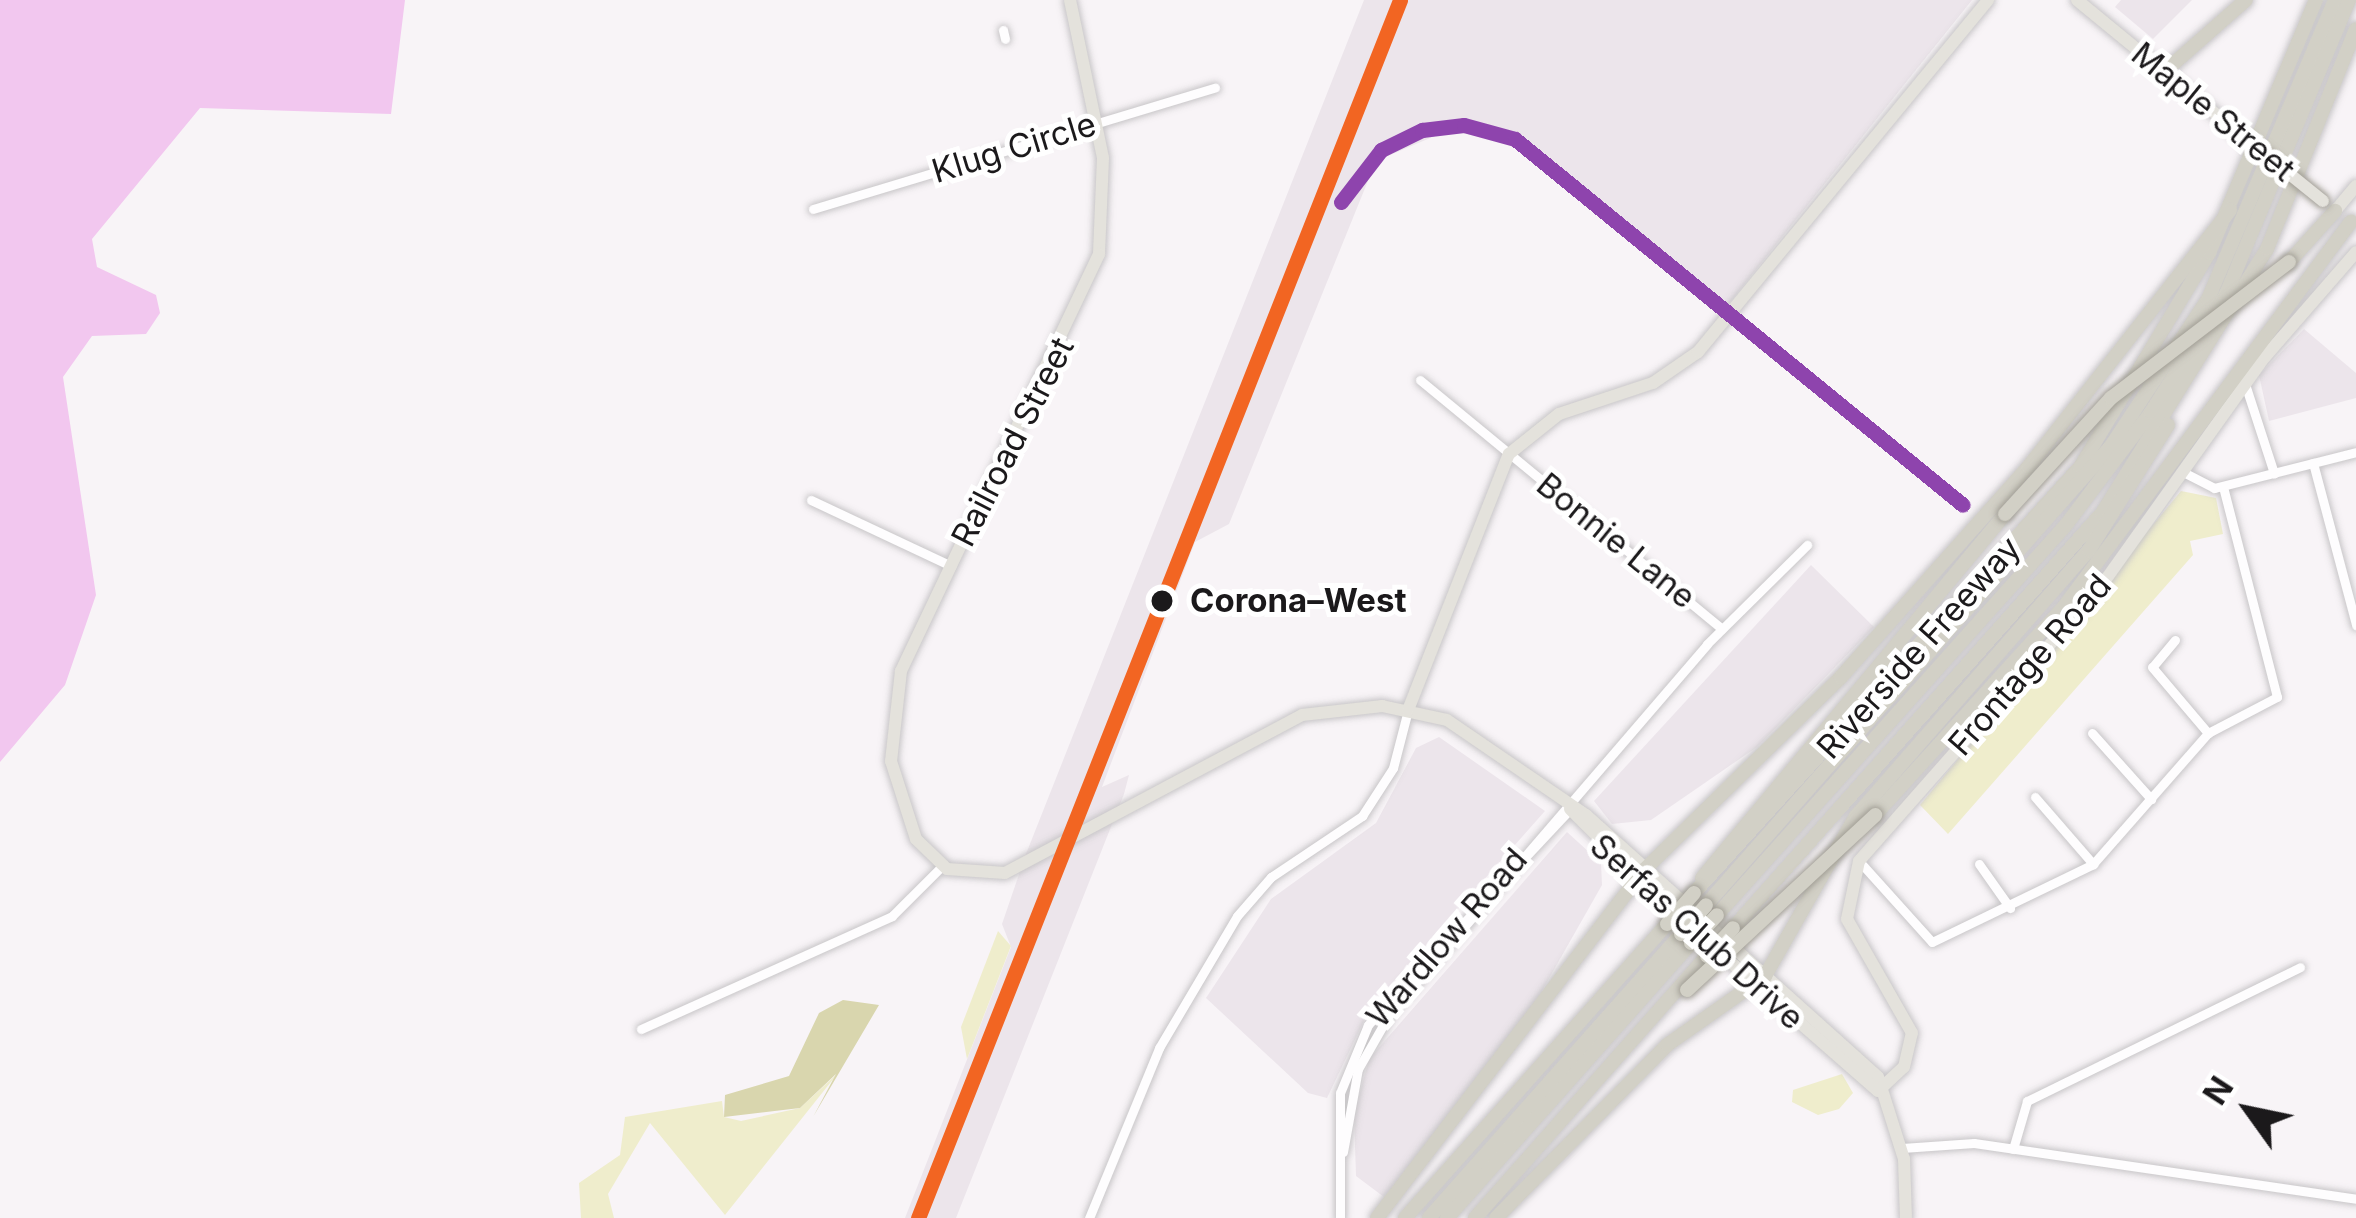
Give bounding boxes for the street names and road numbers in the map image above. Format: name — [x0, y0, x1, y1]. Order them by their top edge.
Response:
street label: Maple Street — [2124, 34, 2302, 190]
street label: Klug Circle — [927, 104, 1101, 192]
street label: Railroad Street — [943, 331, 1083, 553]
street label: Bonnie Lane — [1529, 465, 1703, 617]
street label: Riverside Freeway — [1809, 529, 2029, 767]
street label: Frontage Road — [1940, 566, 2120, 764]
street label: Serfas Club Drive — [1582, 826, 1812, 1038]
street label: Wardlow Road — [1358, 840, 1536, 1036]

